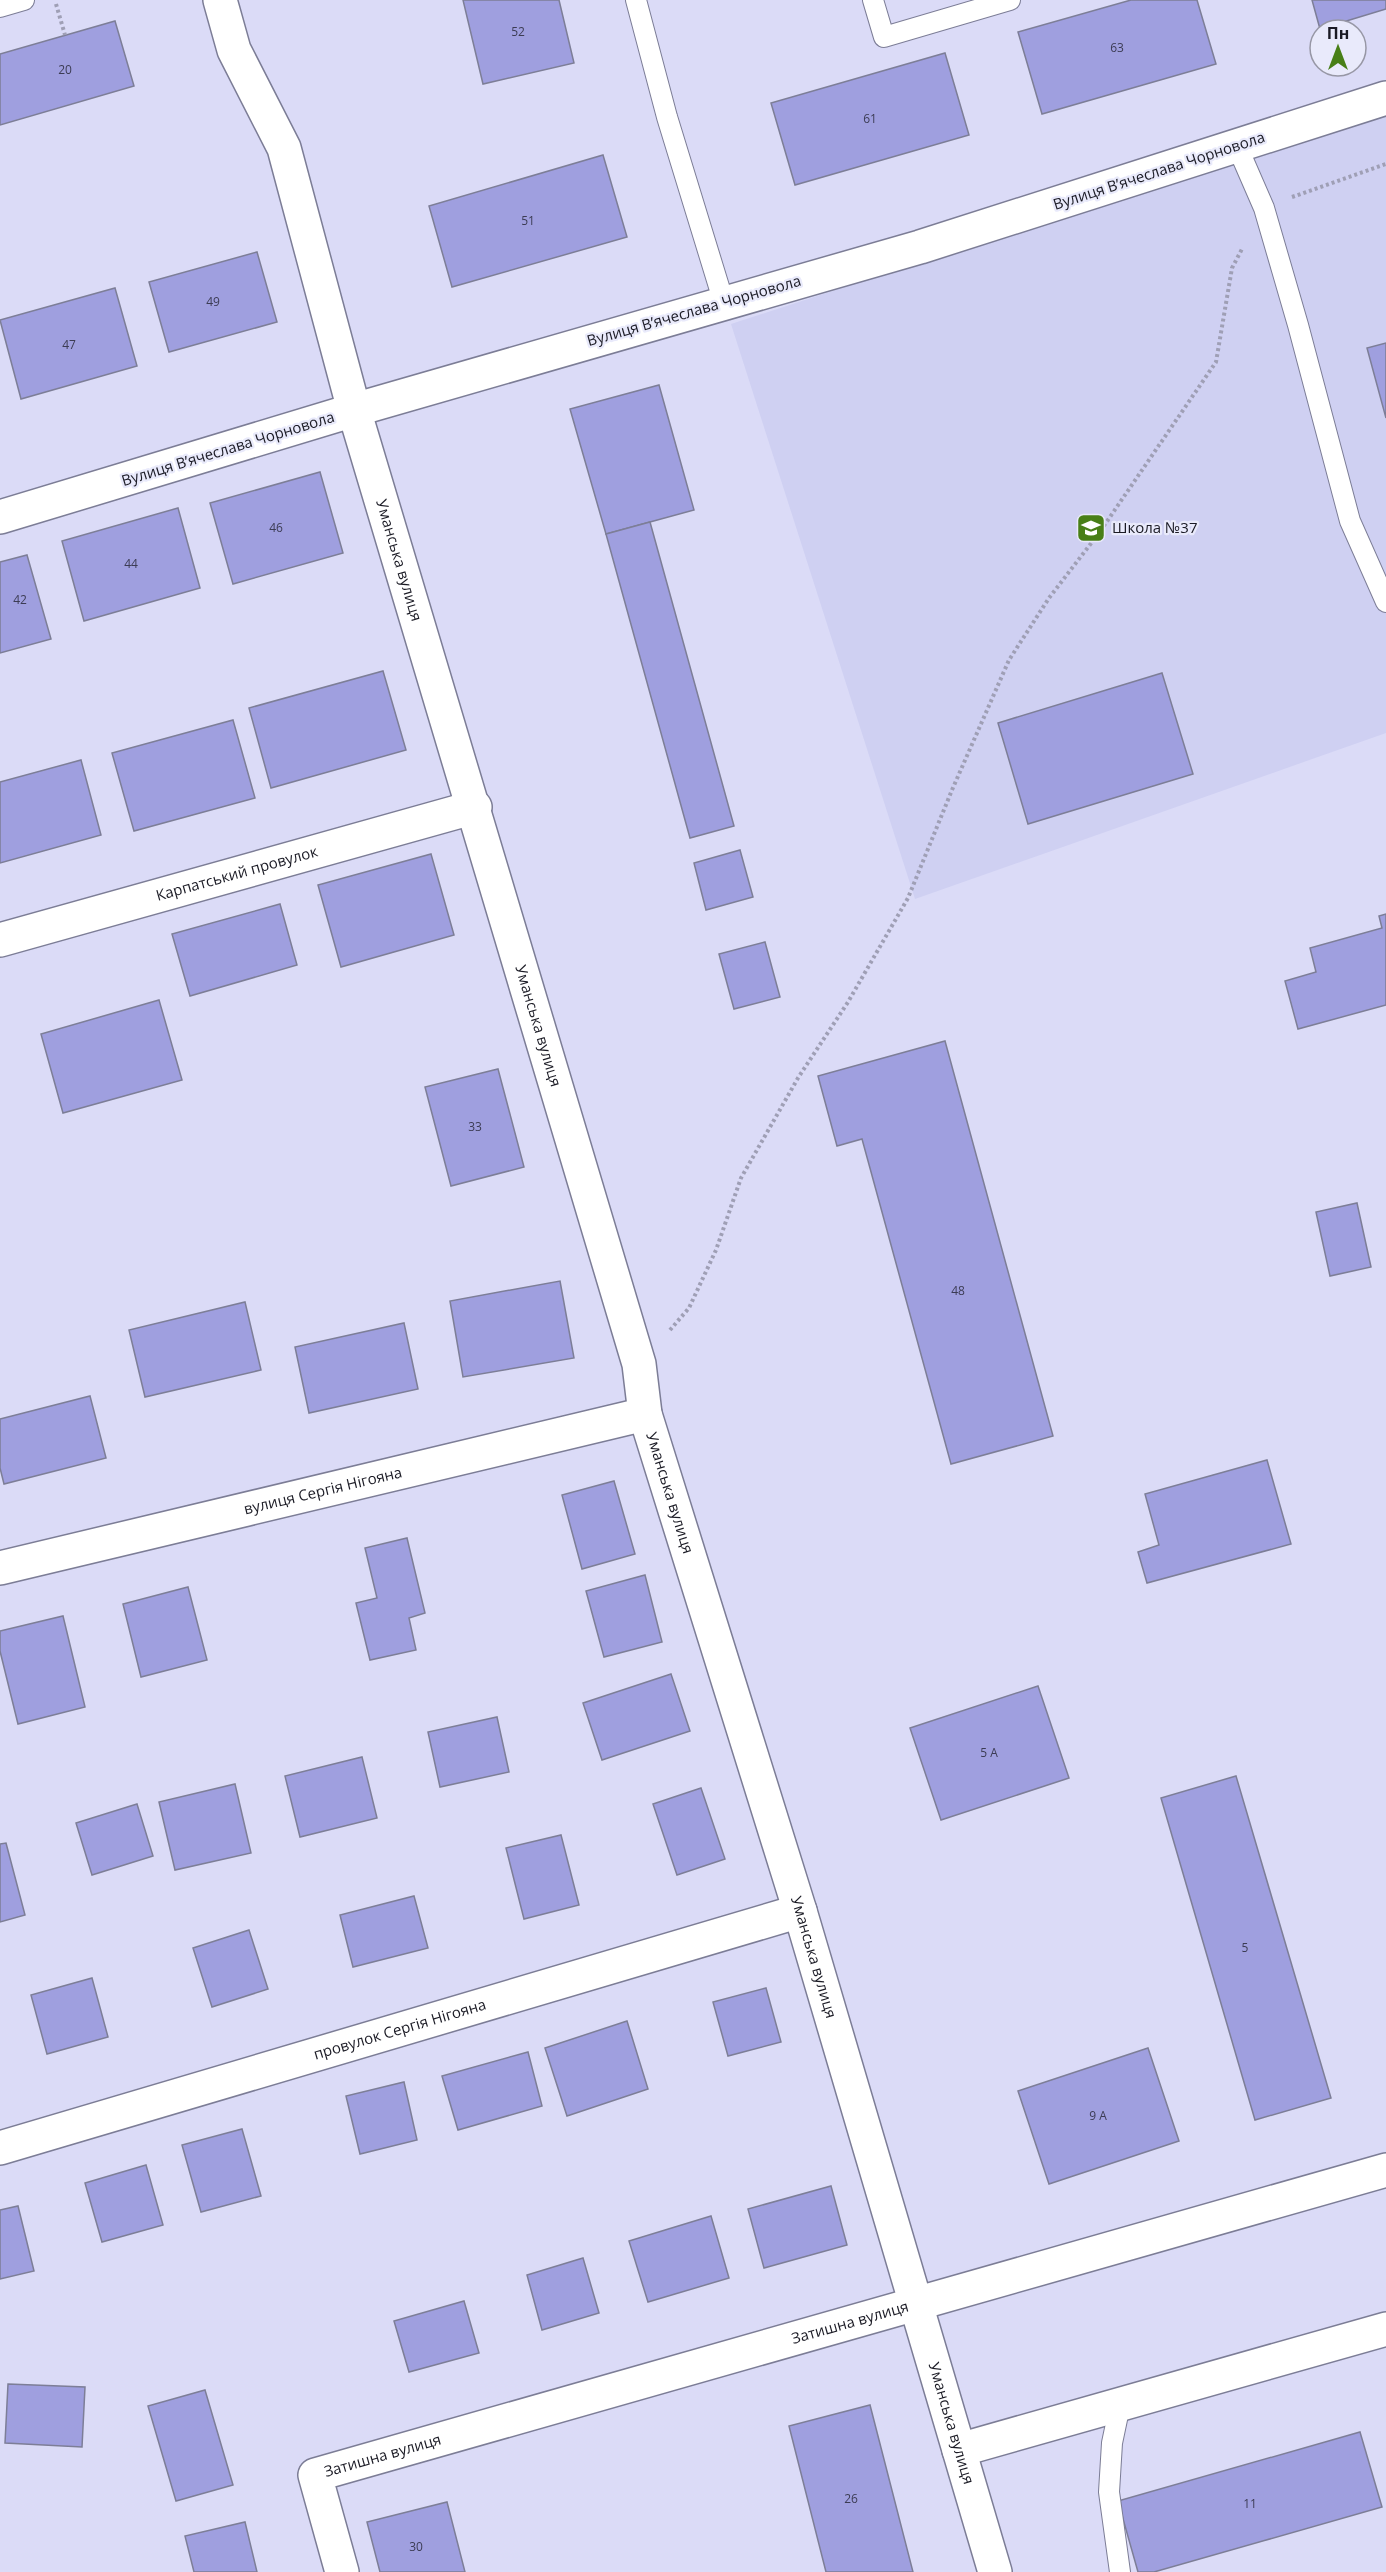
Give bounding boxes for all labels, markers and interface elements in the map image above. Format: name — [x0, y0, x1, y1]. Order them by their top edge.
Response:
north arrow — [1308, 18, 1368, 78]
text: Пн — [1327, 22, 1349, 44]
house number: 52 — [511, 23, 525, 40]
house number: 63 — [1110, 39, 1124, 56]
house number: 20 — [58, 61, 72, 78]
house number: 61 — [863, 110, 877, 127]
street label: Вулиця Вʼячеслава Чорновола — [1050, 126, 1267, 214]
house number: 51 — [521, 212, 535, 229]
street label: Вулиця Вʼячеслава Чорновола — [584, 270, 803, 350]
house number: 49 — [206, 293, 220, 310]
house number: 47 — [62, 336, 76, 353]
street label: Вулиця Вʼячеслава Чорновола — [119, 406, 337, 490]
street label: Уманська вулиця — [372, 497, 427, 623]
school or university icon: Школа №37 — [1075, 512, 1107, 544]
place label: Школа №37 — [1112, 517, 1198, 537]
house number: 46 — [269, 519, 283, 536]
house number: 44 — [124, 555, 138, 572]
house number: 42 — [13, 591, 27, 608]
street label: Карпатський провулок — [153, 840, 320, 905]
street label: Уманська вулиця — [511, 962, 567, 1089]
house number: 33 — [468, 1118, 482, 1135]
house number: 48 — [951, 1282, 965, 1299]
street label: Уманська вулиця — [642, 1430, 699, 1556]
street label: вулиця Сергія Нігояна — [242, 1461, 404, 1518]
house number: 5 А — [980, 1744, 998, 1761]
street label: Уманська вулиця — [787, 1894, 842, 2020]
house number: 5 — [1242, 1939, 1249, 1956]
street label: провулок Сергія Нігояна — [311, 1994, 488, 2064]
house number: 9 А — [1089, 2107, 1107, 2124]
street label: Затишна вулиця — [789, 2296, 911, 2348]
street label: Уманська вулиця — [925, 2360, 980, 2486]
street label: Затишна вулиця — [322, 2429, 443, 2481]
house number: 26 — [844, 2490, 858, 2507]
house number: 11 — [1243, 2495, 1257, 2512]
house number: 30 — [409, 2538, 423, 2555]

